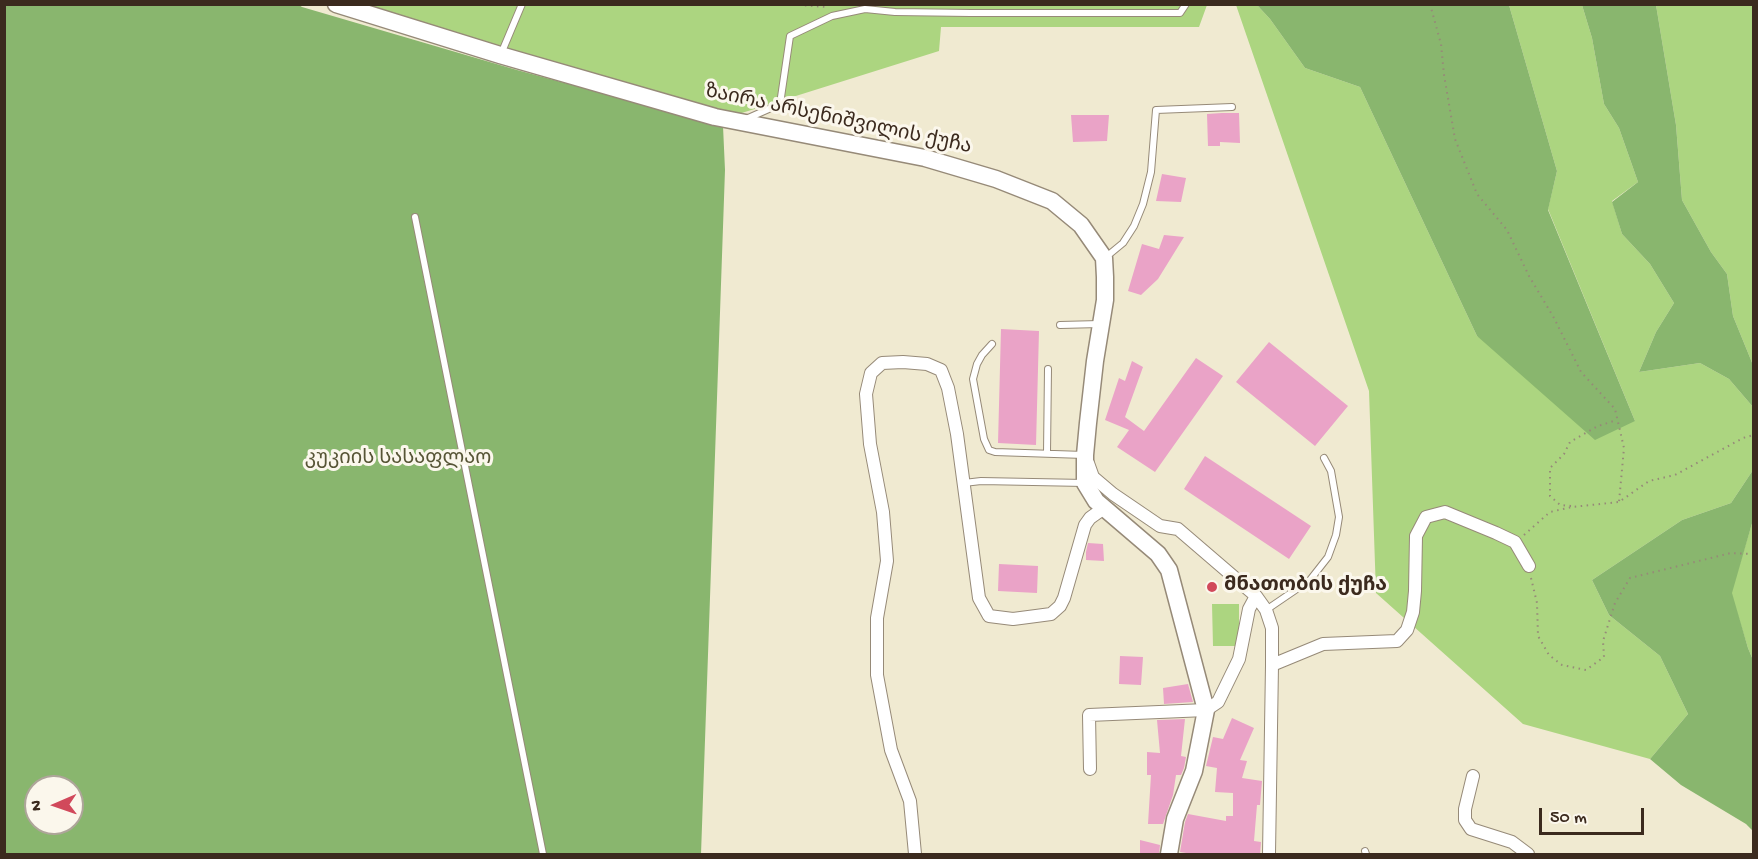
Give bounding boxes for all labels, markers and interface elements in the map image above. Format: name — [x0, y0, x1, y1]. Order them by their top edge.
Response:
street label: ზაირა არსენიშვილის ქუჩა — [703, 81, 973, 161]
park label: კუკიის სასაფლაო — [305, 448, 491, 472]
place label: მნათობის ქუჩა — [1224, 575, 1387, 599]
marker: მნათობის ქუჩა — [1205, 580, 1219, 594]
north arrow — [24, 775, 84, 835]
scale bar — [1542, 796, 1647, 834]
text: N — [28, 800, 47, 811]
text: 50 m — [1550, 808, 1587, 829]

